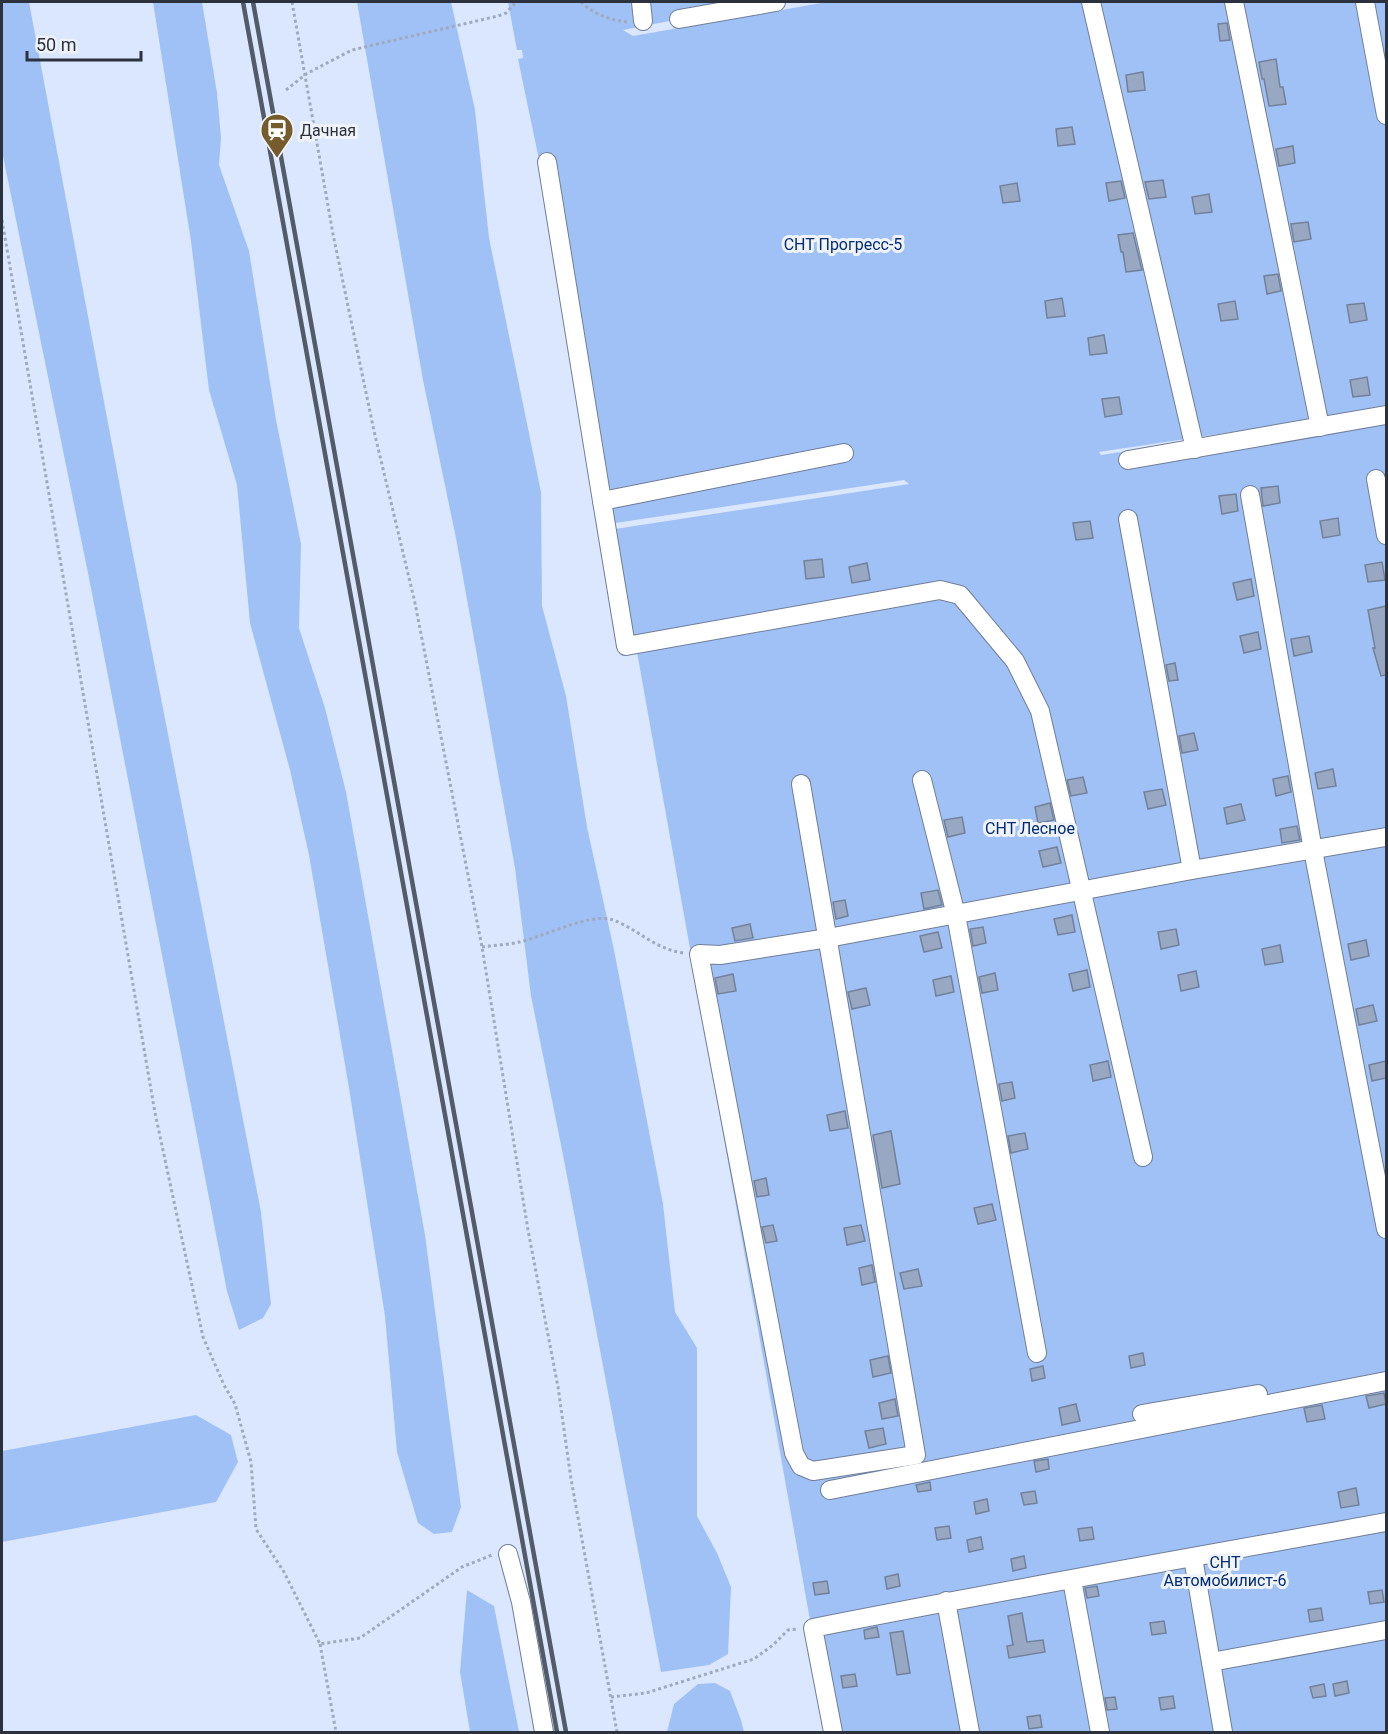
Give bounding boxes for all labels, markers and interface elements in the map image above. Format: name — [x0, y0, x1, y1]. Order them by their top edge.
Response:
scale bar — [27, 24, 141, 62]
text: 50 m — [36, 34, 76, 55]
station icon: Дачная — [259, 112, 295, 159]
place label: Дачная — [300, 121, 356, 140]
park label: СНТ Прогресс-5 — [784, 235, 902, 254]
park label: СНТ Лесное — [985, 819, 1075, 838]
park label: СНТ Автомобилист-6 — [1164, 1553, 1286, 1590]

